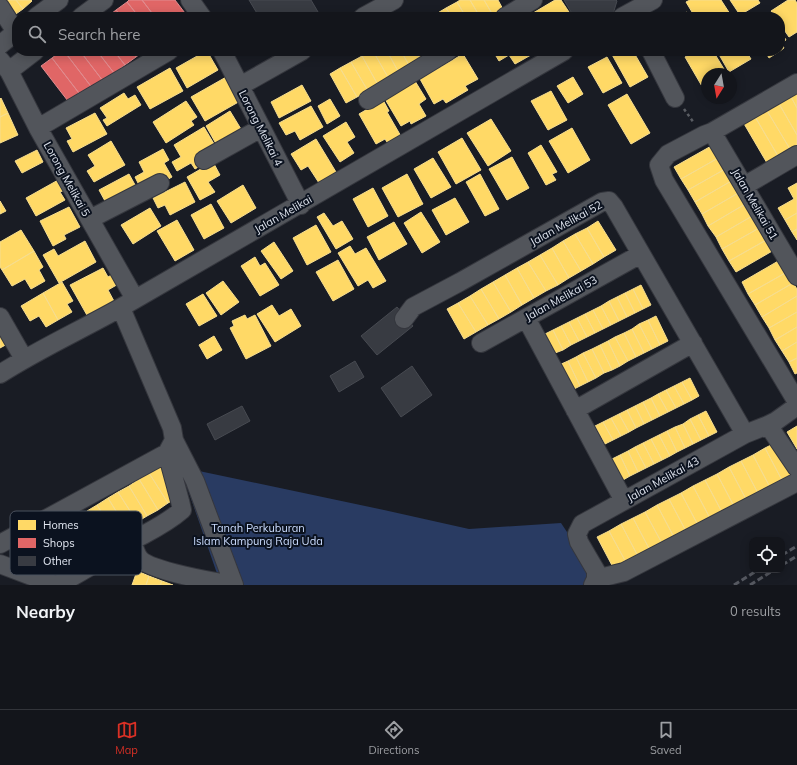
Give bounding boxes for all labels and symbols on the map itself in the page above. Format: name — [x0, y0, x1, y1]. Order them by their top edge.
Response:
north arrow — [701, 68, 737, 104]
street label: Lorong Melikai 4 — [236, 88, 286, 169]
street label: Lorong Melikai 5 — [41, 139, 94, 219]
street label: Jalan Melikai 51 — [729, 166, 781, 242]
street label: Jalan Melikai — [252, 192, 314, 236]
street label: Jalan Melikai 52 — [527, 197, 605, 249]
street label: Jalan Melikai 53 — [522, 272, 600, 324]
street label: Jalan Melikai 43 — [624, 453, 702, 505]
legend — [10, 511, 142, 575]
text: Homes — [43, 518, 79, 532]
park label: Tanah Perkuburan Islam Kampung Raja Uda — [193, 521, 323, 548]
text: Shops — [43, 536, 75, 550]
text: Other — [43, 554, 72, 568]

